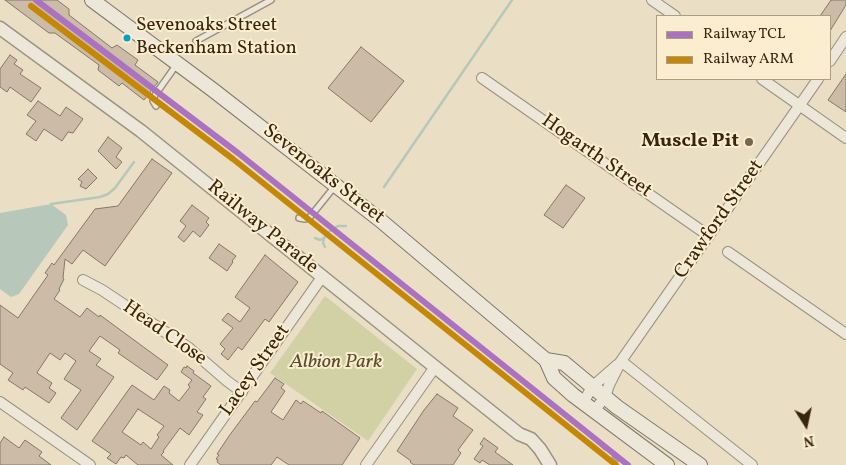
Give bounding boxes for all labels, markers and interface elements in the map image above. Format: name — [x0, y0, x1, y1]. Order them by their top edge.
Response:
legend — [656, 15, 831, 80]
place label: Sevenoaks Street Beckenham Station — [136, 16, 297, 60]
text: Railway TCL — [703, 24, 785, 45]
marker: Sevenoaks Street Beckenham Station — [122, 33, 132, 43]
text: Railway ARM — [703, 49, 794, 70]
street label: Hogarth Street — [536, 110, 656, 204]
street label: Sevenoaks Street — [257, 120, 389, 230]
place label: Muscle Pit — [641, 130, 739, 154]
marker: Muscle Pit — [743, 136, 755, 148]
street label: Crawford Street — [670, 156, 770, 284]
street label: Railway Parade — [202, 176, 322, 280]
street label: Head Close — [117, 296, 211, 372]
street label: Lacey Street — [216, 320, 296, 422]
park label: Albion Park — [290, 351, 382, 375]
north arrow — [781, 400, 831, 450]
text: N — [802, 430, 815, 451]

